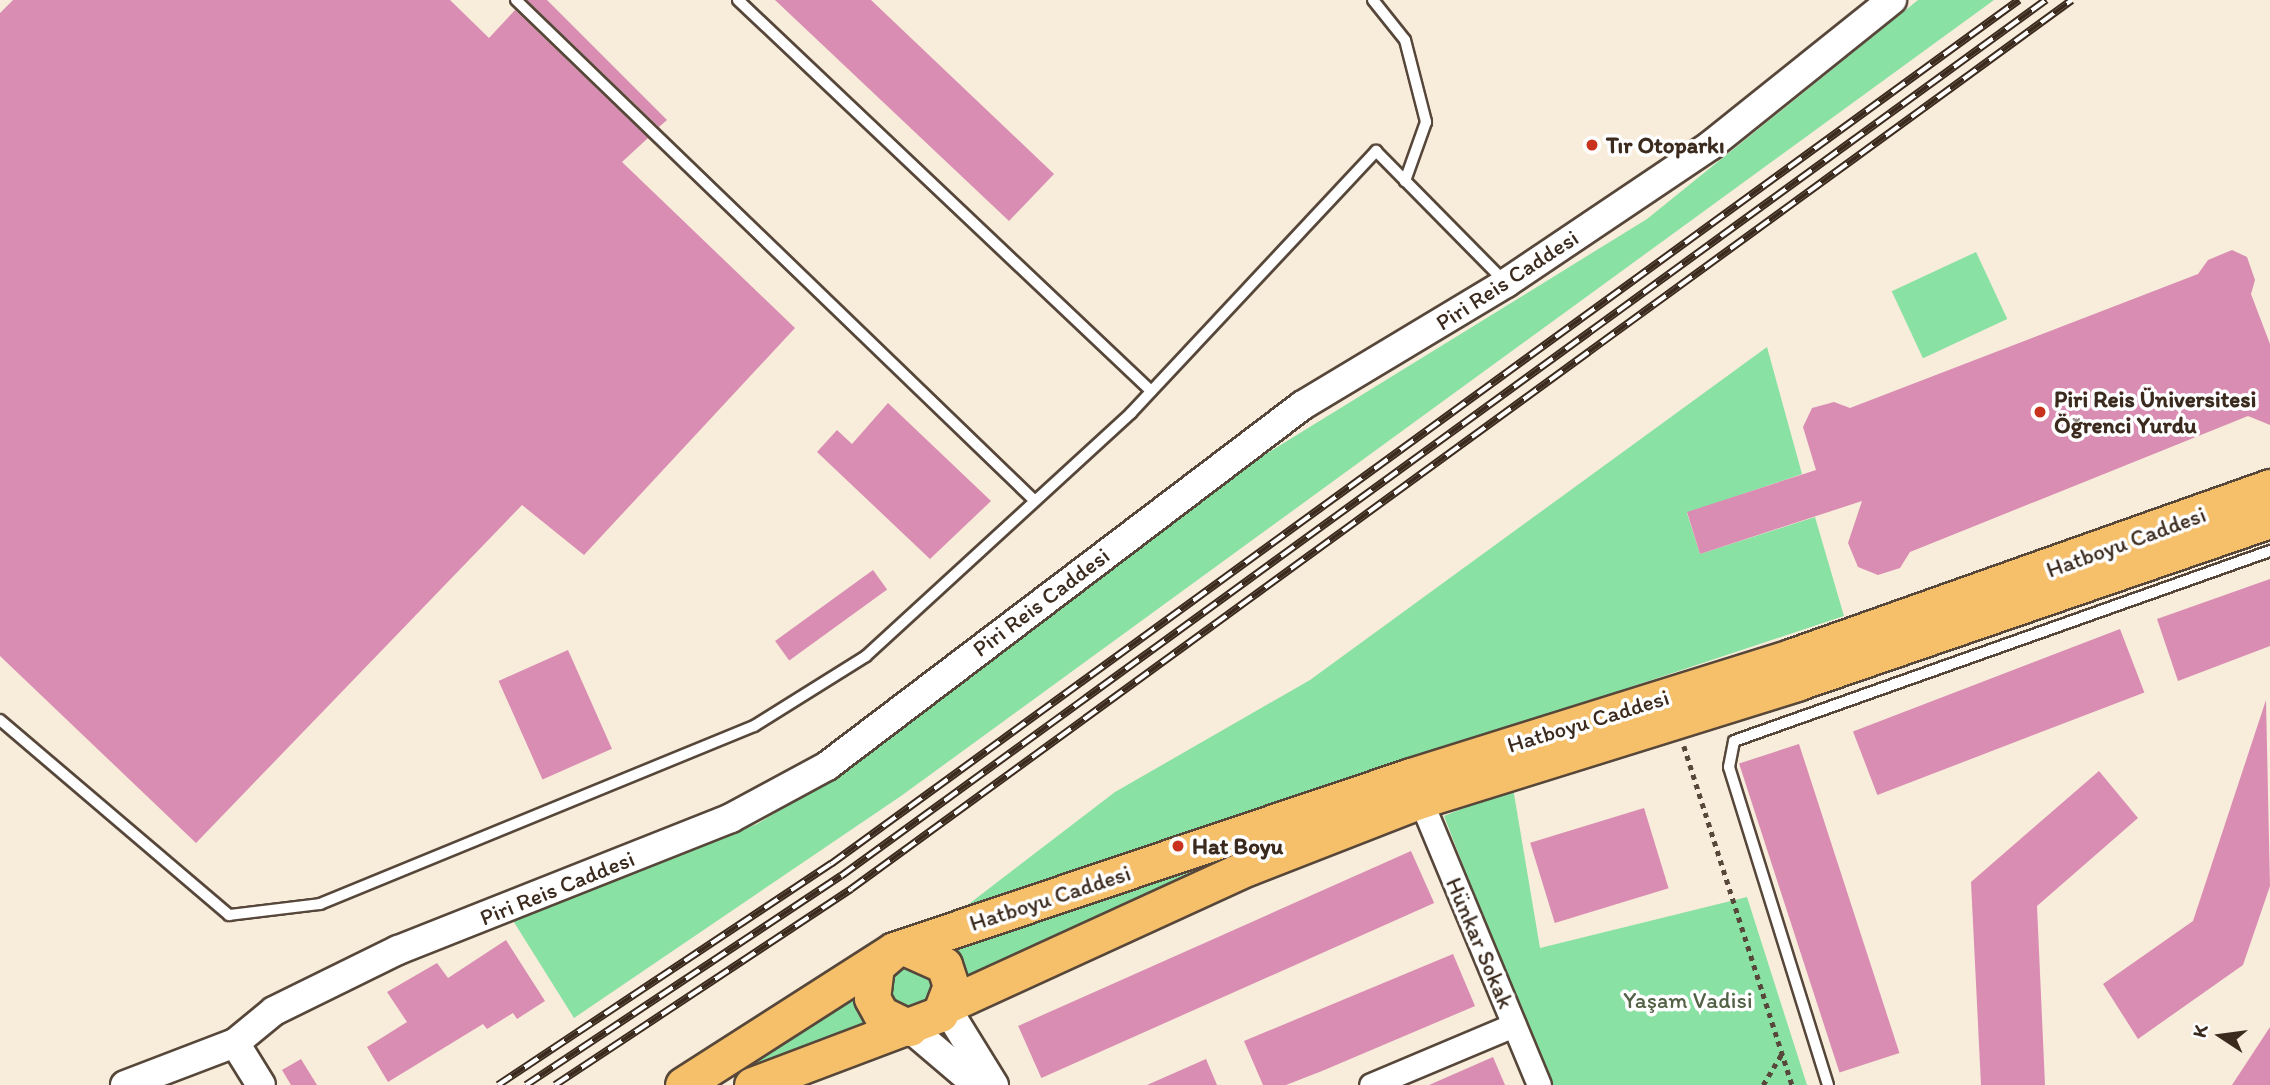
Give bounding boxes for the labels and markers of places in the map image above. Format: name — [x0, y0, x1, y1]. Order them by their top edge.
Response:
place label: Tır Otoparkı — [1606, 131, 1724, 159]
marker: Tır Otoparkı — [1584, 137, 1600, 153]
place label: Piri Reis Üniversitesi Öğrenci Yurdu — [2054, 385, 2256, 439]
marker: Piri Reis Üniversitesi Öğrenci Yurdu — [2032, 404, 2048, 420]
place label: Hat Boyu — [1192, 832, 1284, 860]
marker: Hat Boyu — [1170, 838, 1186, 854]

